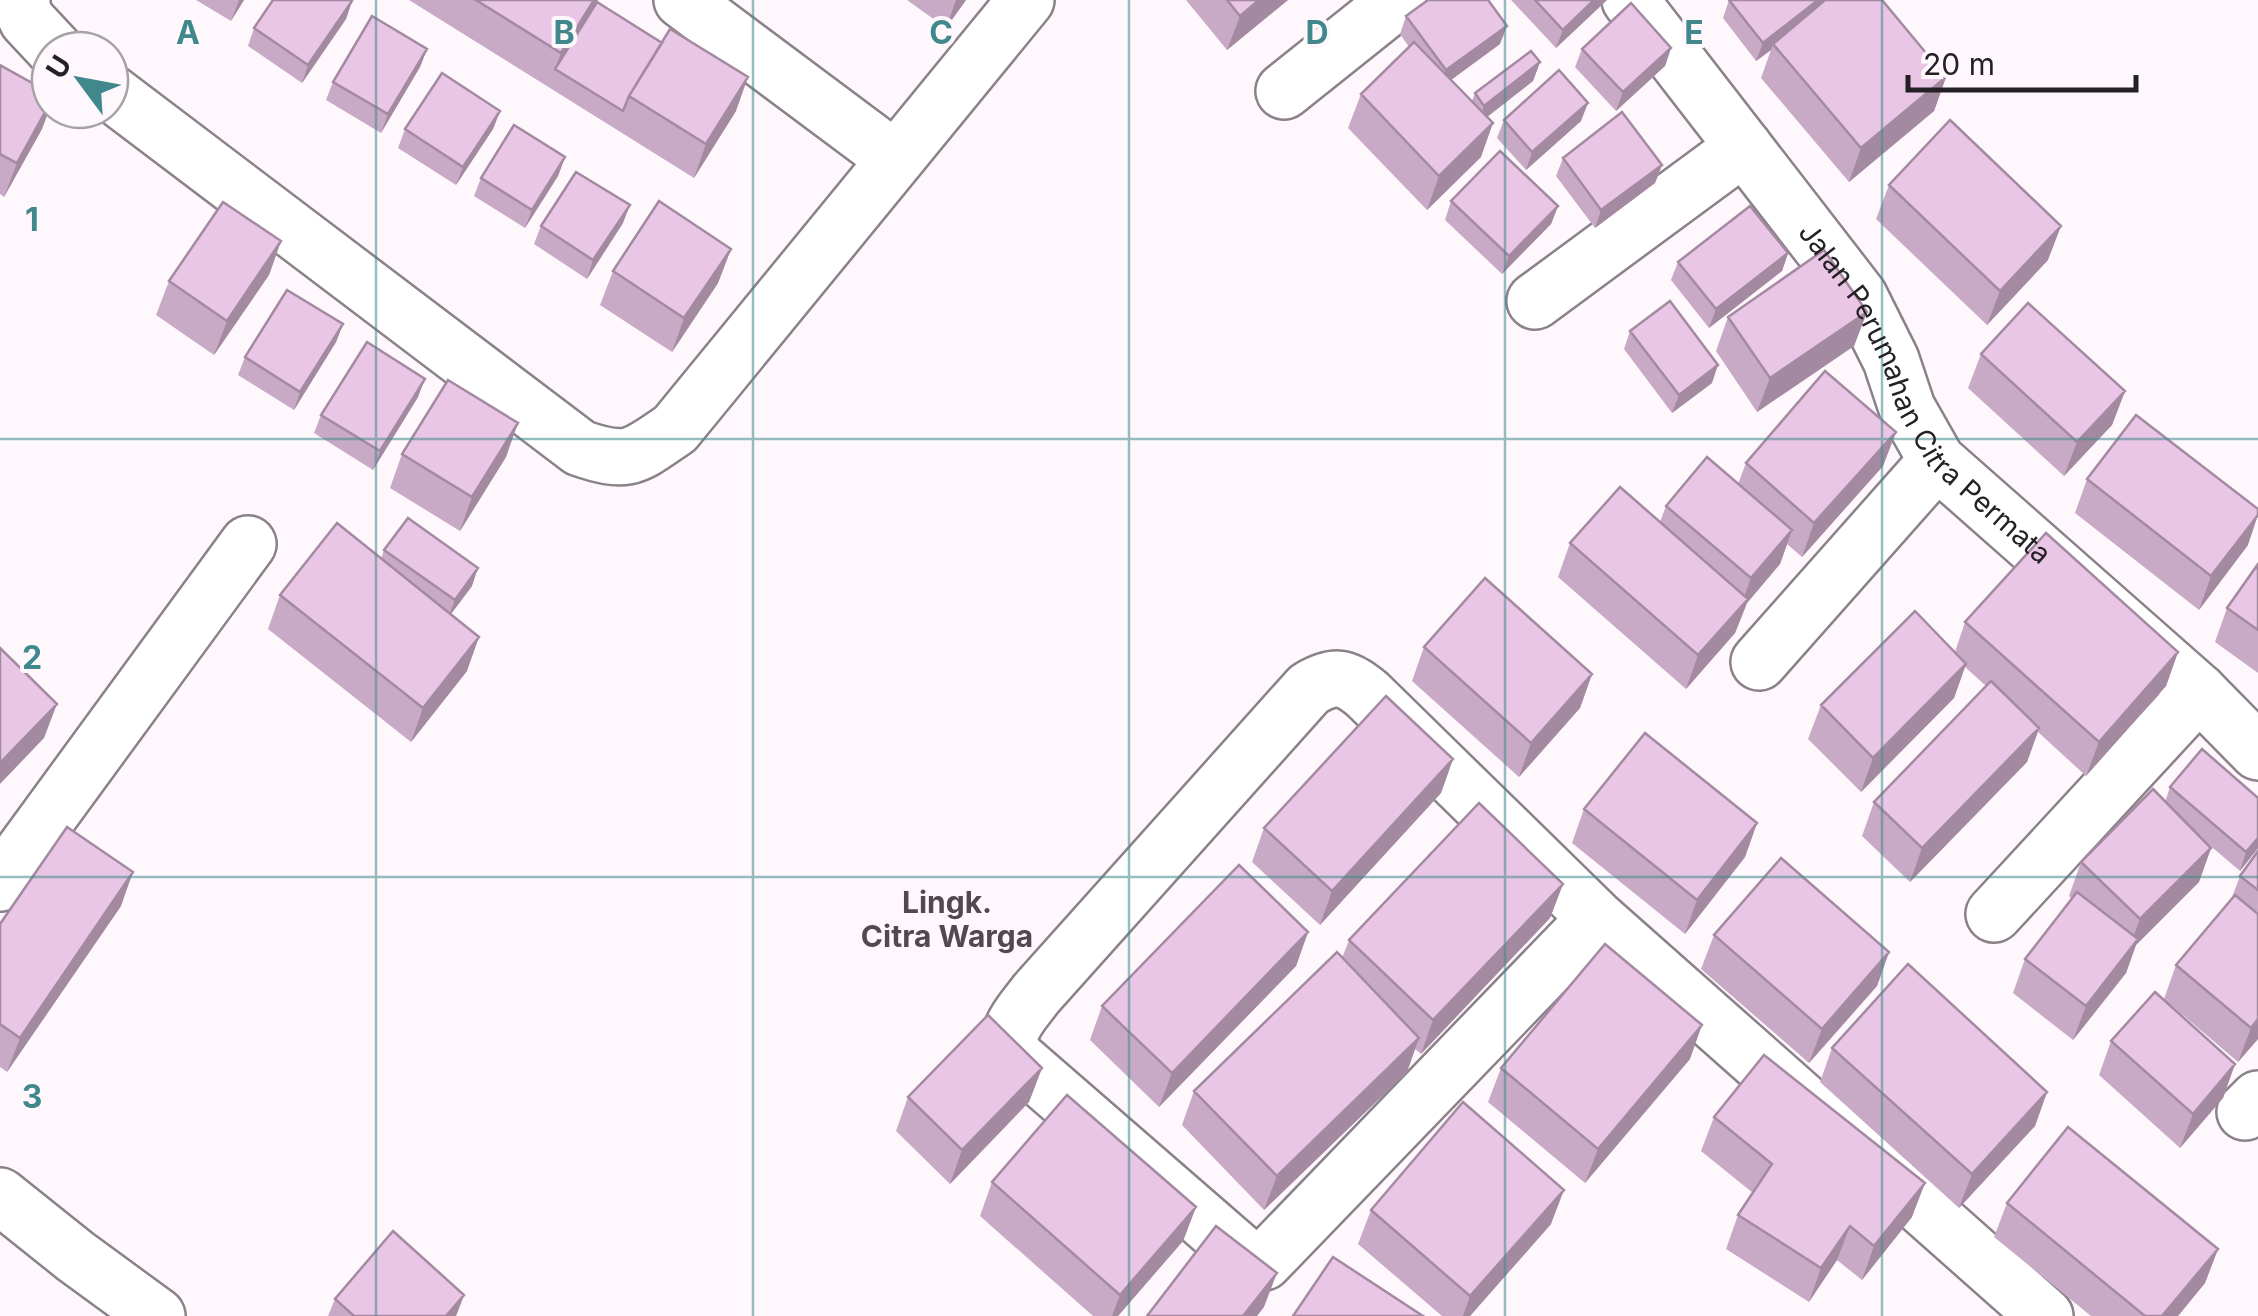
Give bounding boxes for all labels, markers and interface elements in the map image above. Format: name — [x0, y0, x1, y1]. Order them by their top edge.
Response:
text: A — [176, 13, 200, 52]
text: B — [553, 13, 575, 52]
text: C — [929, 13, 953, 52]
text: D — [1305, 13, 1329, 52]
text: E — [1684, 13, 1704, 52]
north arrow — [30, 30, 130, 130]
scale bar — [1908, 30, 2136, 92]
text: 20 m — [1923, 46, 1995, 82]
text: U — [39, 49, 79, 84]
text: 1 — [25, 200, 39, 239]
street label: Jalan Perumahan Citra Permata — [1792, 216, 2058, 571]
text: 2 — [22, 638, 42, 677]
district label: Lingk. Citra Warga — [861, 884, 1033, 954]
text: 3 — [22, 1077, 42, 1116]

